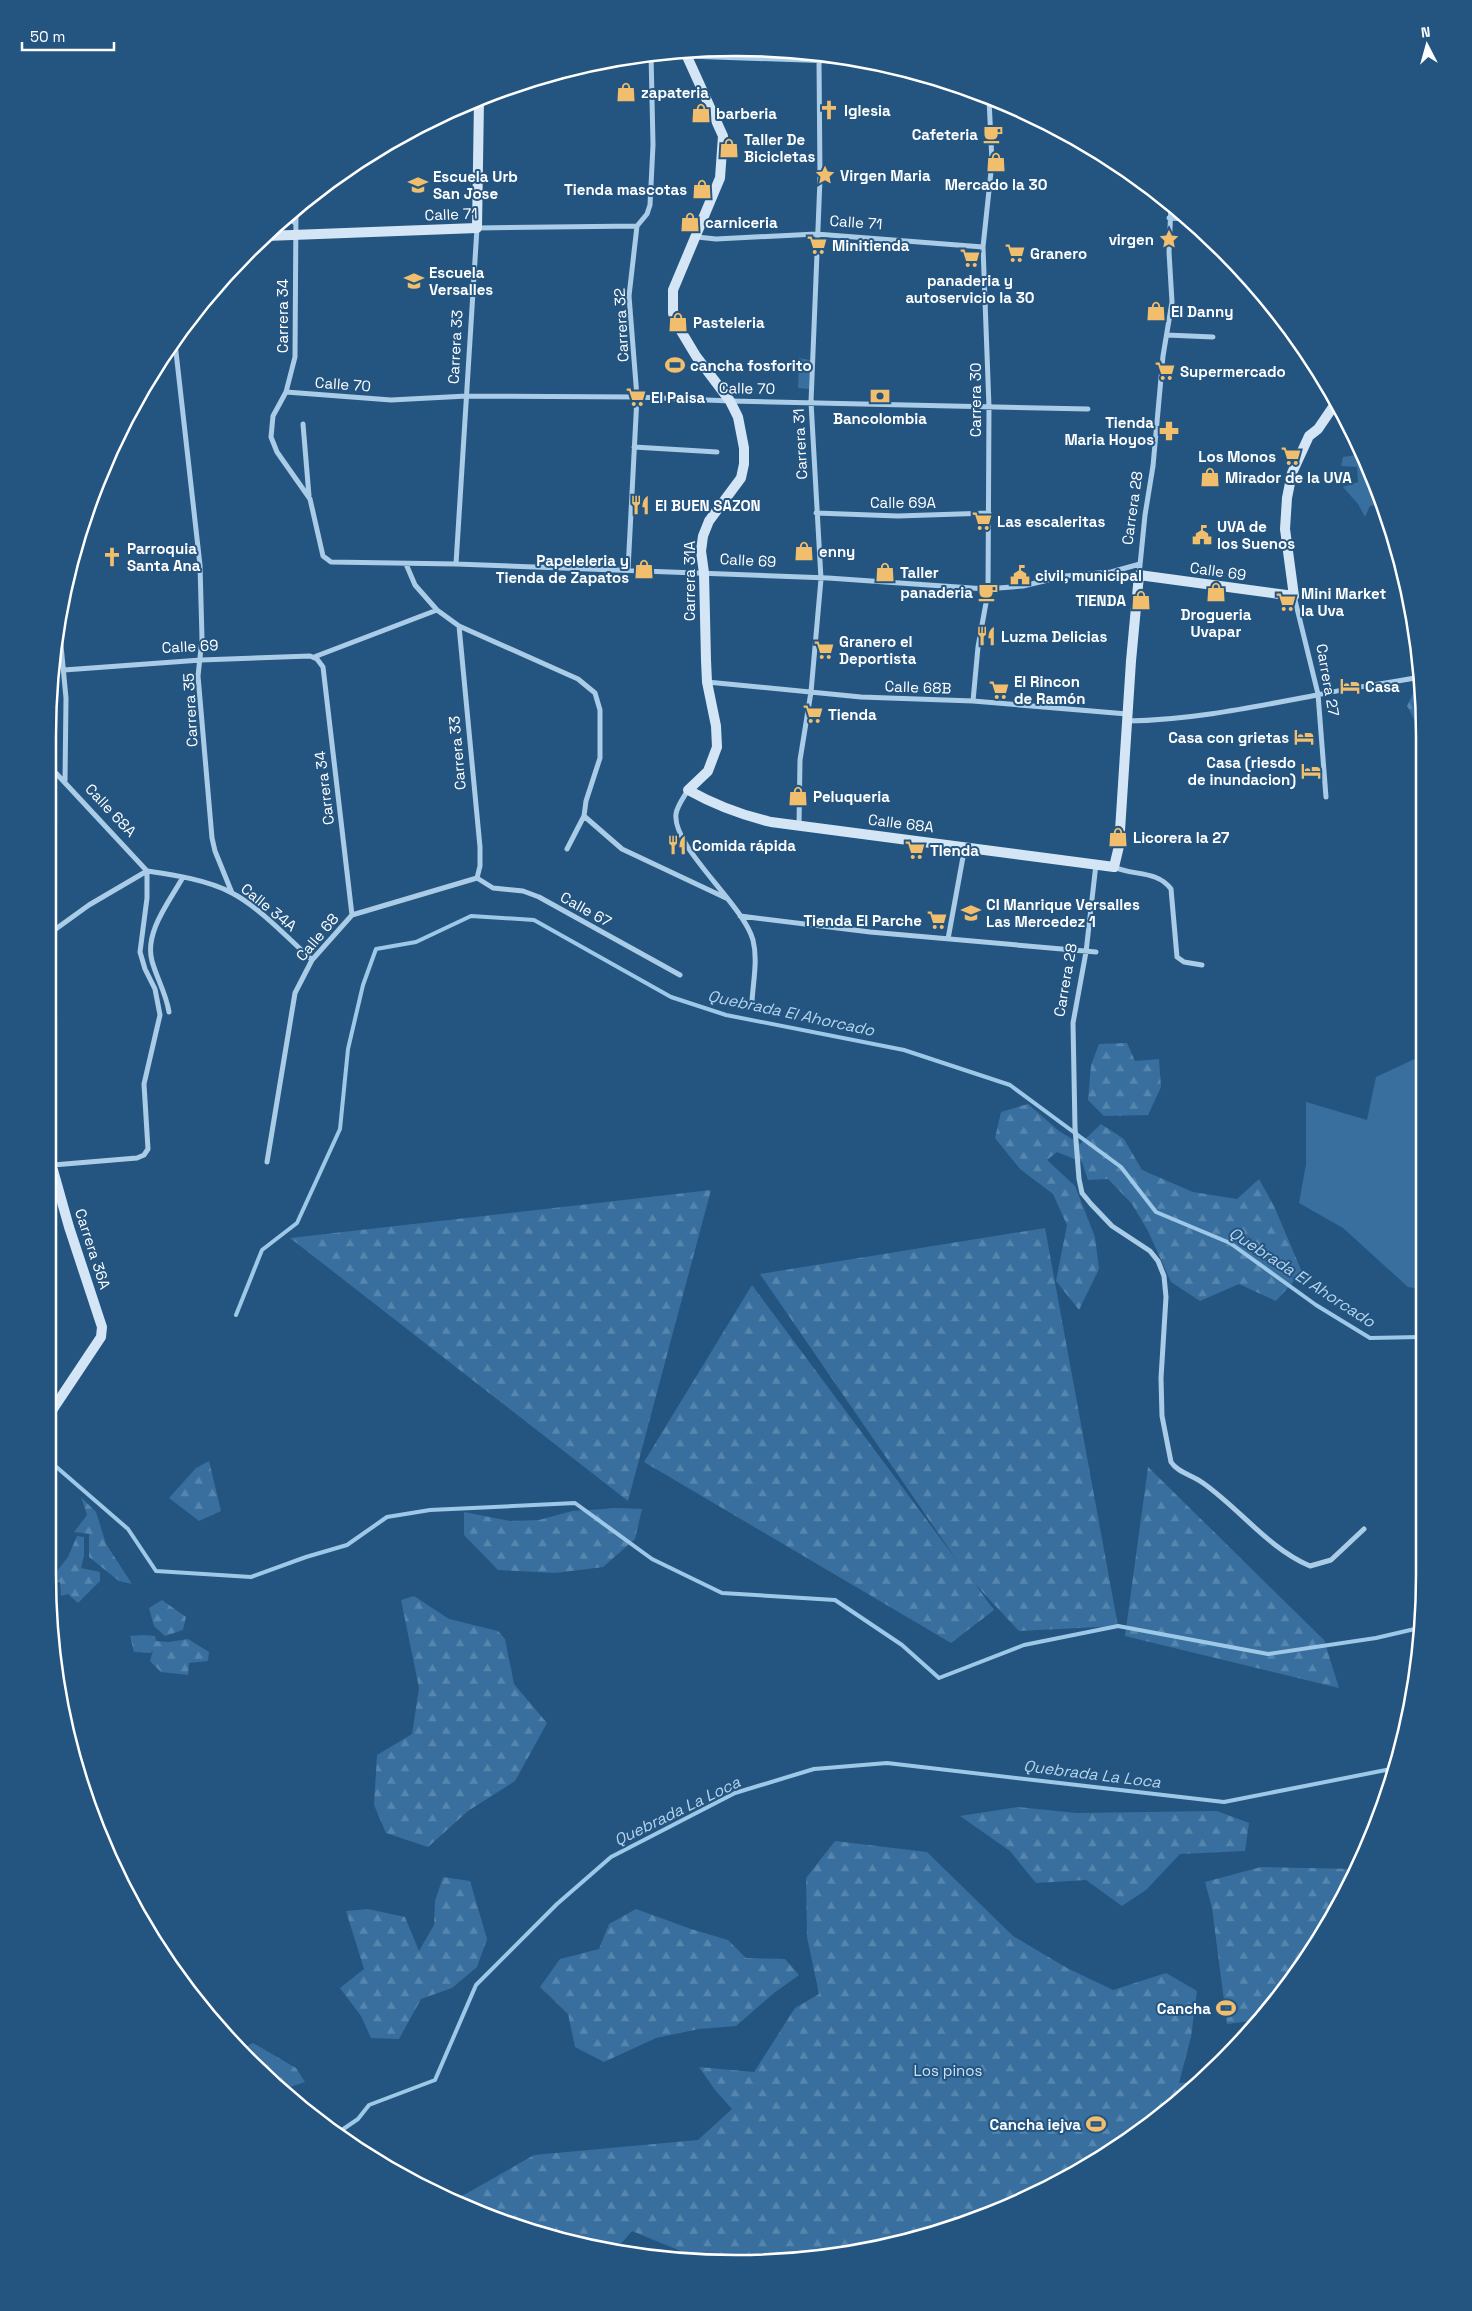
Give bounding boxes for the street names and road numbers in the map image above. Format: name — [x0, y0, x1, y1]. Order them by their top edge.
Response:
street label: Calle 71 — [424, 204, 478, 224]
street label: Calle 71 — [829, 211, 883, 233]
street label: Carrera 34 — [273, 279, 292, 353]
street label: Carrera 32 — [610, 287, 632, 363]
street label: Carrera 33 — [444, 309, 466, 385]
street label: Carrera 30 — [966, 363, 985, 437]
street label: Calle 70 — [314, 373, 372, 395]
street label: Calle 70 — [719, 378, 775, 398]
street label: Carrera 31 — [789, 408, 811, 480]
street label: Carrera 28 — [1117, 470, 1147, 546]
street label: Calle 69A — [870, 493, 937, 512]
street label: Carrera 31A — [680, 540, 699, 621]
street label: Calle 69 — [719, 549, 777, 571]
street label: Calle 69 — [1189, 558, 1247, 584]
street label: Calle 69 — [161, 635, 219, 657]
street label: Carrera 27 — [1312, 642, 1344, 718]
street label: Carrera 35 — [179, 672, 201, 748]
street label: Calle 68B — [884, 676, 952, 698]
street label: Carrera 33 — [444, 715, 470, 791]
street label: Carrera 34 — [310, 750, 338, 826]
street label: Calle 68A — [81, 779, 141, 841]
street label: Calle 68A — [867, 810, 936, 837]
street label: Calle 34A — [237, 879, 301, 936]
street label: Calle 67 — [557, 887, 615, 931]
street label: Calle 68 — [291, 909, 343, 965]
street label: Carrera 28 — [1049, 942, 1081, 1018]
street label: Carrera 36A — [71, 1206, 115, 1292]

